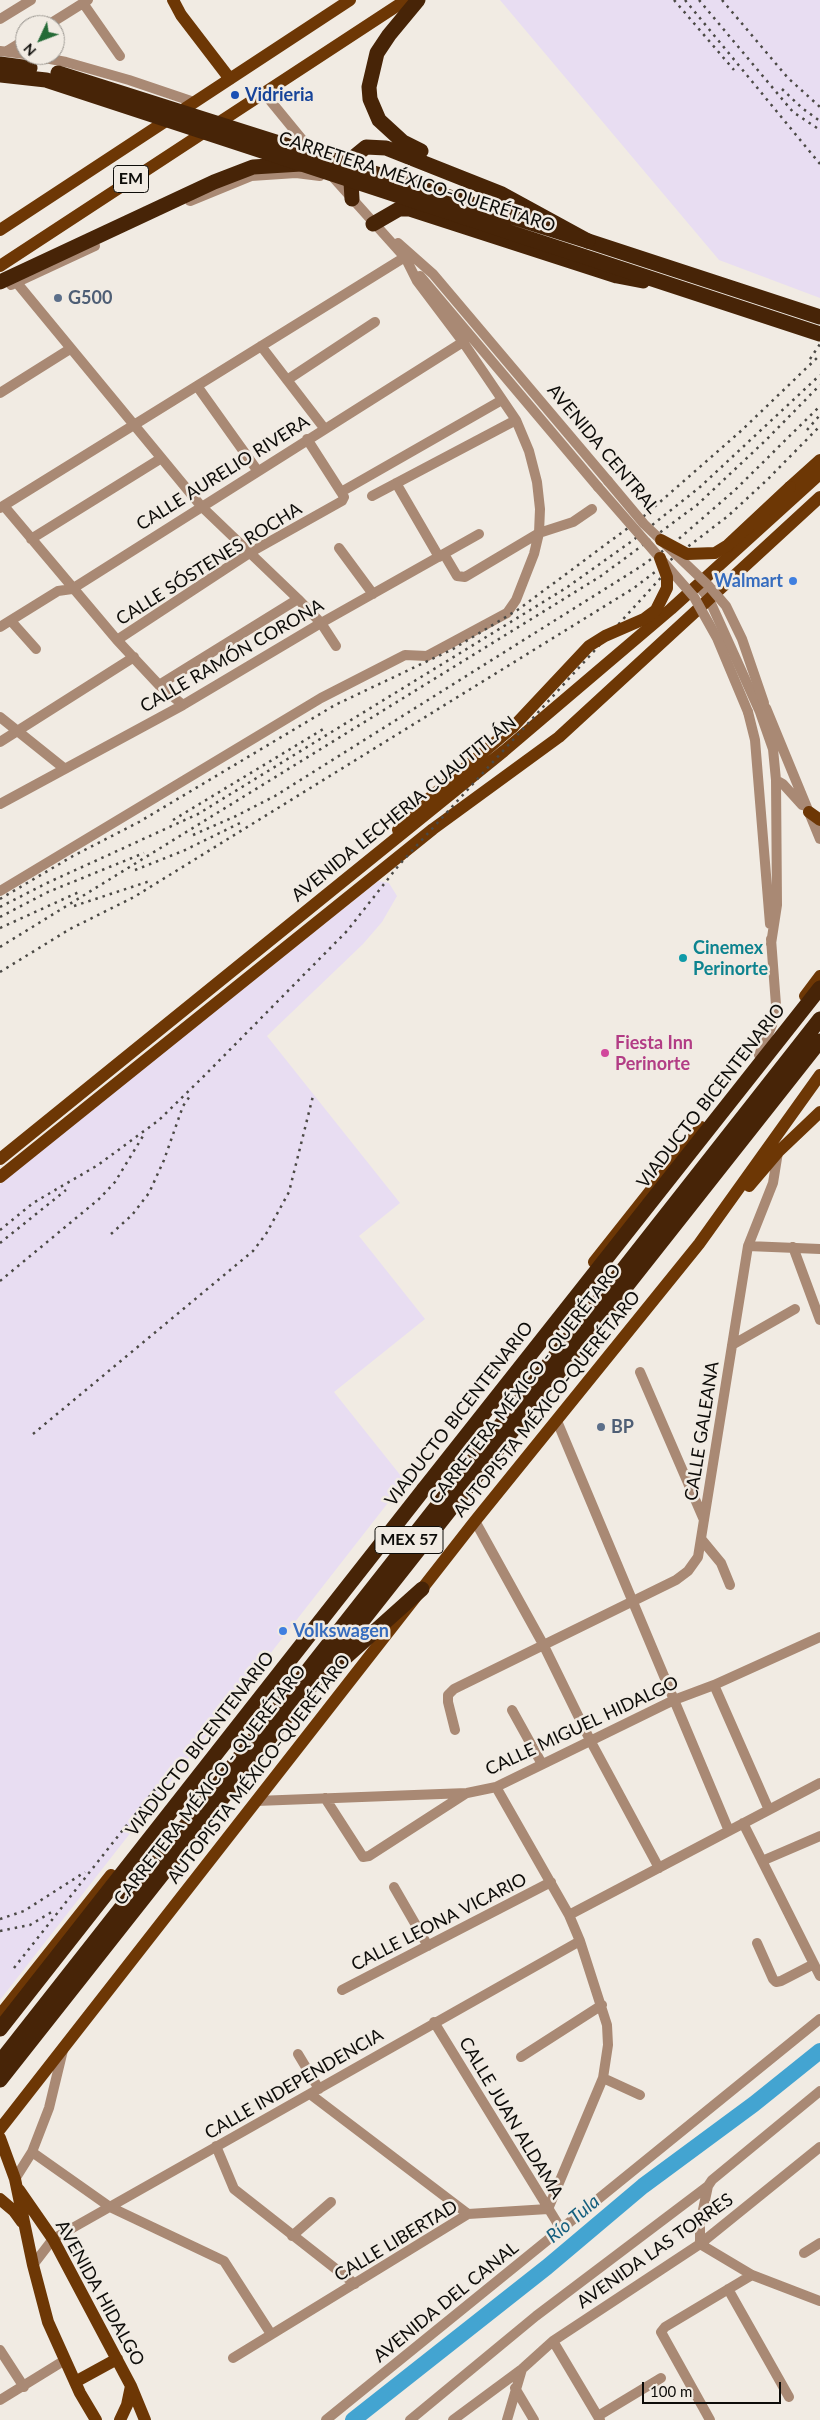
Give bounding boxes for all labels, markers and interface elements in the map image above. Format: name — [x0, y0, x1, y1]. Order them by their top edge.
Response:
north arrow — [15, 15, 65, 65]
text: N — [20, 40, 39, 60]
place label: Vidrieria — [245, 84, 314, 106]
marker: Vidrieria — [229, 89, 241, 101]
street label: CARRETERA MÉXICO-QUERÉTARO — [276, 127, 558, 237]
road number: EM — [114, 165, 148, 192]
place label: G500 — [68, 287, 112, 309]
marker: G500 — [52, 292, 64, 304]
street label: AVENIDA CENTRAL — [543, 380, 663, 518]
street label: CALLE AURELIO RIVERA — [132, 411, 314, 535]
street label: CALLE SÓSTENES ROCHA — [112, 498, 306, 630]
place label: Walmart — [714, 570, 783, 592]
marker: Walmart — [787, 575, 799, 587]
street label: CALLE RAMÓN CORONA — [136, 595, 328, 717]
street label: AVENIDA LECHERIA CUAUTITLÁN — [287, 712, 521, 906]
place label: Cinemex Perinorte — [693, 937, 768, 980]
marker: Cinemex Perinorte — [677, 952, 689, 964]
street label: VIADUCTO BICENTENARIO — [632, 1000, 790, 1192]
place label: Fiesta Inn Perinorte — [615, 1032, 693, 1074]
marker: Fiesta Inn Perinorte — [599, 1047, 611, 1059]
street label: CARRETERA MÉXICO - QUERÉTARO — [424, 1260, 626, 1508]
street label: AUTOPISTA MÉXICO-QUERÉTARO — [449, 1287, 645, 1521]
street label: VIADUCTO BICENTENARIO — [380, 1318, 538, 1510]
street label: CALLE GALEANA — [680, 1360, 724, 1502]
place label: BP — [611, 1416, 634, 1438]
marker: BP — [595, 1421, 607, 1433]
road number: MEX 57 — [375, 1526, 443, 1554]
place label: Volkswagen — [293, 1620, 389, 1642]
marker: Volkswagen — [277, 1625, 289, 1637]
street label: VIADUCTO BICENTENARIO — [121, 1648, 279, 1840]
street label: AUTOPISTA MÉXICO-QUERÉTARO — [163, 1650, 355, 1888]
street label: CARRETERA MÉXICO - QUERÉTARO — [109, 1661, 311, 1909]
street label: CALLE MIGUEL HIDALGO — [482, 1672, 682, 1780]
street label: CALLE LEONA VICARIO — [348, 1868, 530, 1976]
street label: CALLE INDEPENDENCIA — [201, 2024, 387, 2144]
street label: CALLE JUAN ALDAMA — [454, 2033, 568, 2203]
street label: AVENIDA LAS TORRES — [573, 2189, 737, 2313]
water label: Río Tula — [542, 2190, 604, 2248]
street label: CALLE LIBERTAD — [330, 2196, 462, 2286]
street label: AVENIDA HIDALGO — [51, 2216, 149, 2370]
street label: AVENIDA DEL CANAL — [369, 2237, 523, 2367]
scale bar — [645, 2372, 784, 2404]
text: 100 m — [650, 2382, 692, 2400]

